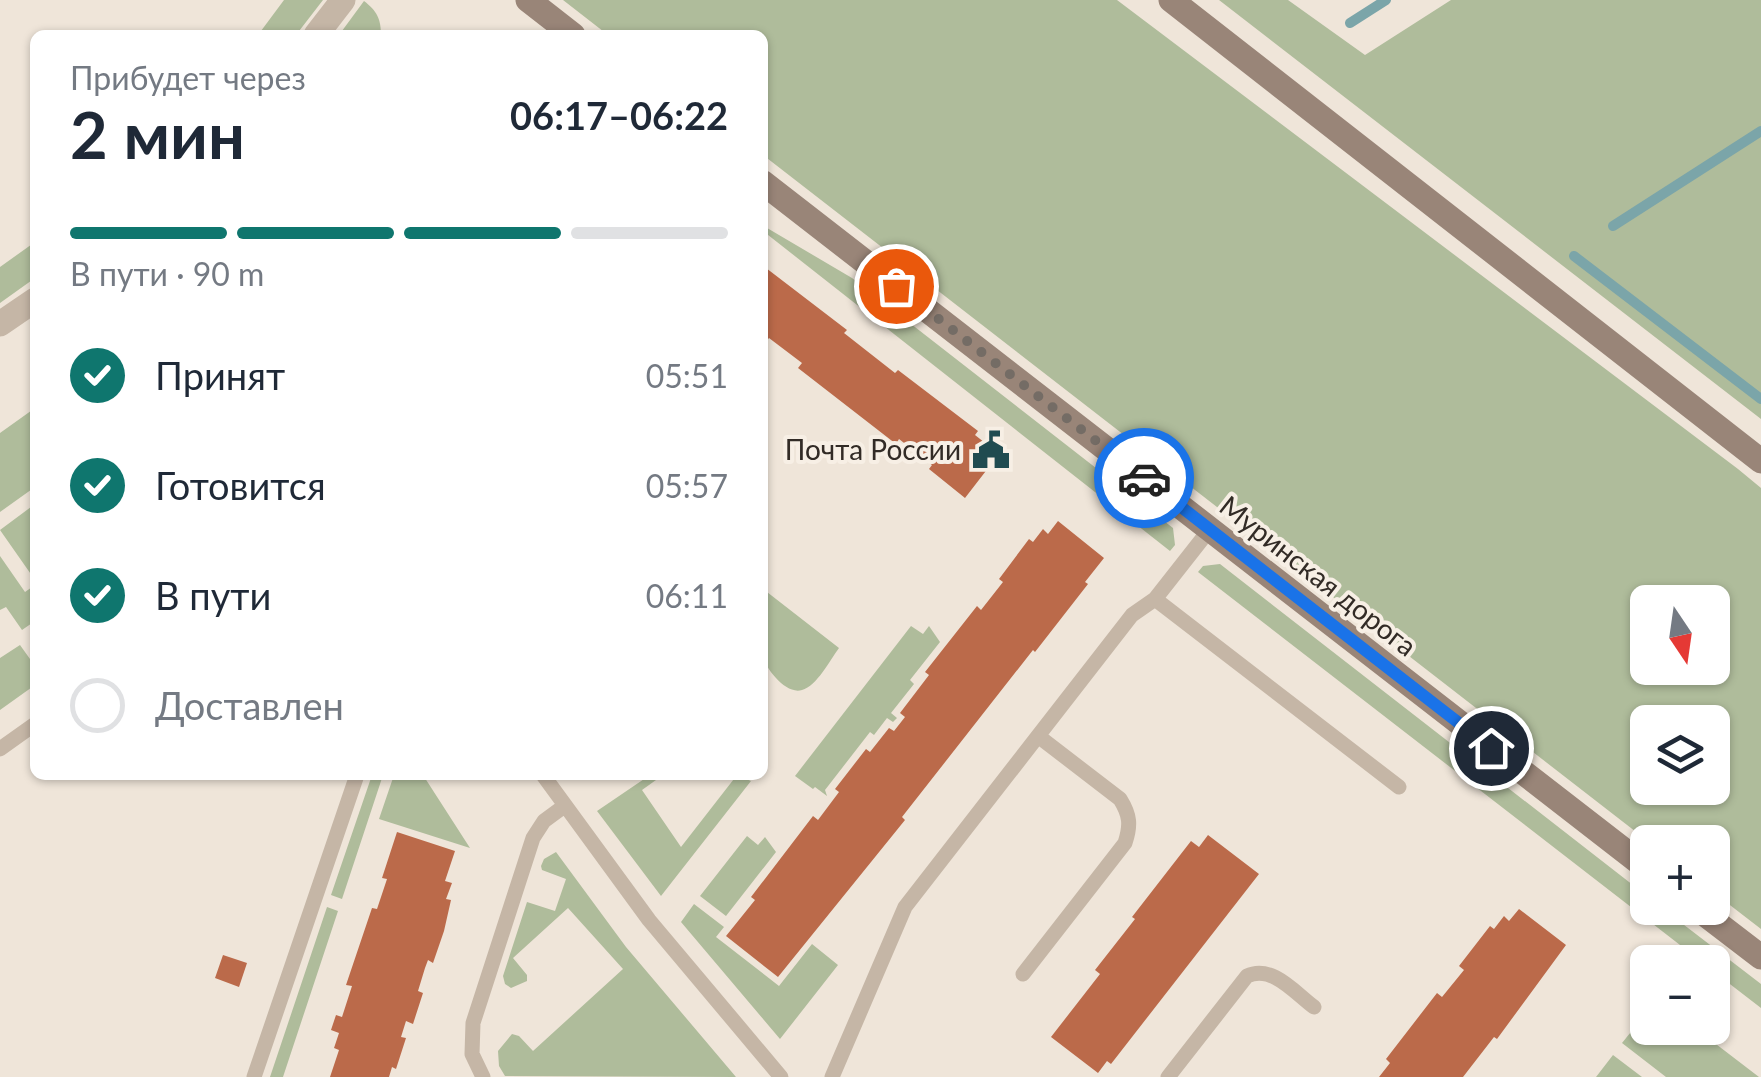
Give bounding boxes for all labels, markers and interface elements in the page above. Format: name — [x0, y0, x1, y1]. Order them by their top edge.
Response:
text: Прибудет через — [70, 58, 306, 97]
text: 06:17–06:22 — [510, 92, 728, 138]
text: 2 мин — [70, 95, 245, 173]
pin — [854, 244, 939, 329]
text: В пути · 90 m — [70, 254, 264, 293]
icon: bag — [869, 259, 924, 314]
icon: check — [70, 348, 125, 403]
text: Принят — [155, 352, 285, 398]
text: 05:51 — [646, 356, 728, 395]
courier — [1094, 428, 1194, 528]
public building icon: Почта России — [970, 429, 1012, 471]
place label: Почта России — [785, 432, 961, 466]
icon: car — [1117, 451, 1172, 506]
icon: check — [70, 458, 125, 513]
text: Готовится — [155, 462, 326, 508]
text: 05:57 — [646, 466, 728, 505]
street label: Муринская дорога — [1213, 488, 1424, 663]
icon: check — [70, 568, 125, 623]
text: В пути — [155, 572, 271, 618]
text: 06:11 — [646, 576, 728, 615]
north arrow — [1630, 585, 1730, 685]
map controls — [1630, 585, 1730, 1045]
text: Доставлен — [155, 682, 344, 728]
button: layers — [1630, 705, 1730, 805]
pin — [1449, 706, 1534, 791]
icon: home — [1464, 721, 1519, 776]
button: + — [1630, 825, 1730, 925]
button: − — [1630, 945, 1730, 1045]

